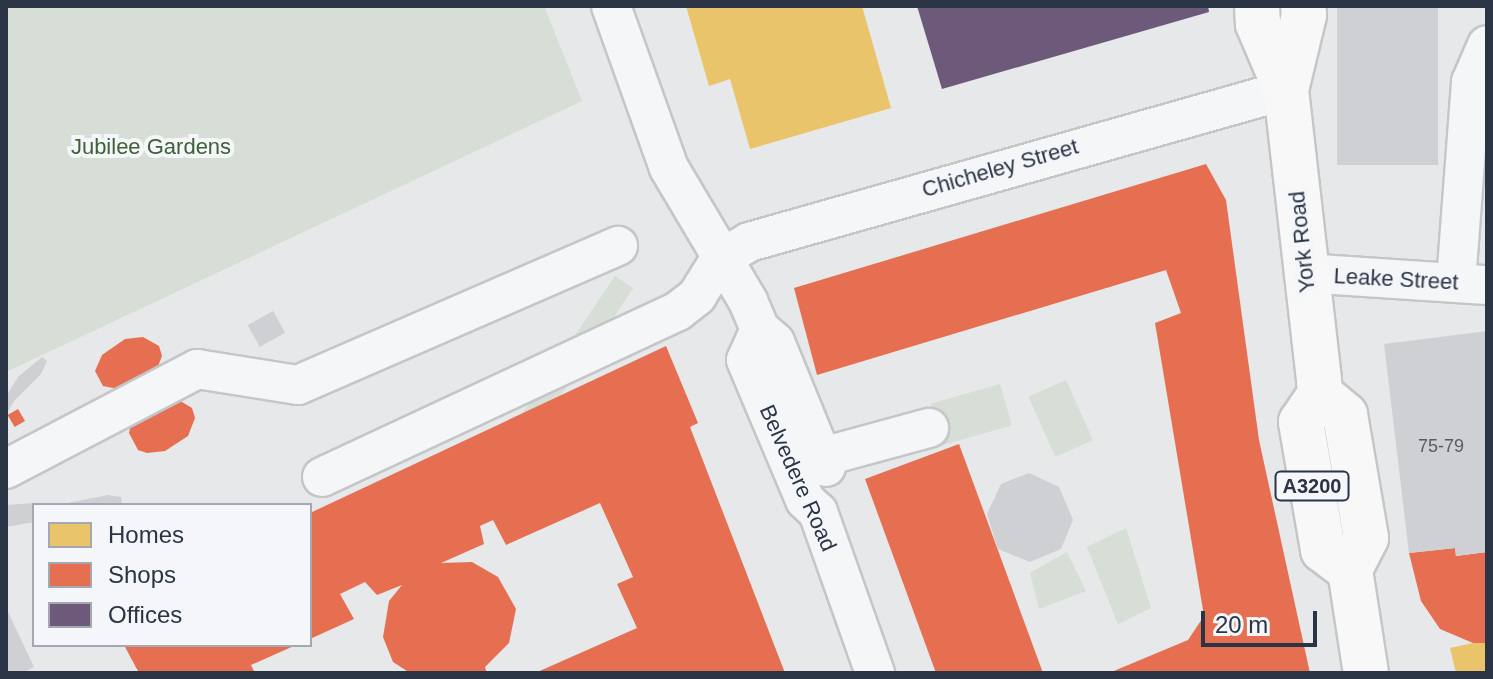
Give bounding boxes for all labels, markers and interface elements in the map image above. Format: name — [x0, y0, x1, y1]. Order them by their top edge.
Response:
street label: Chicheley Street — [919, 133, 1081, 203]
park label: Jubilee Gardens — [71, 134, 231, 160]
street label: York Road — [1284, 190, 1320, 294]
street label: Leake Street — [1333, 263, 1459, 295]
street label: Belvedere Road — [754, 401, 842, 555]
house number: 75-79 — [1418, 435, 1464, 457]
road number: A3200 — [1274, 470, 1350, 502]
legend — [32, 503, 312, 647]
text: Homes — [108, 521, 184, 548]
text: Shops — [108, 561, 176, 588]
scale bar — [1205, 595, 1321, 645]
text: Offices — [108, 601, 182, 628]
text: 20 m — [1215, 611, 1268, 638]

